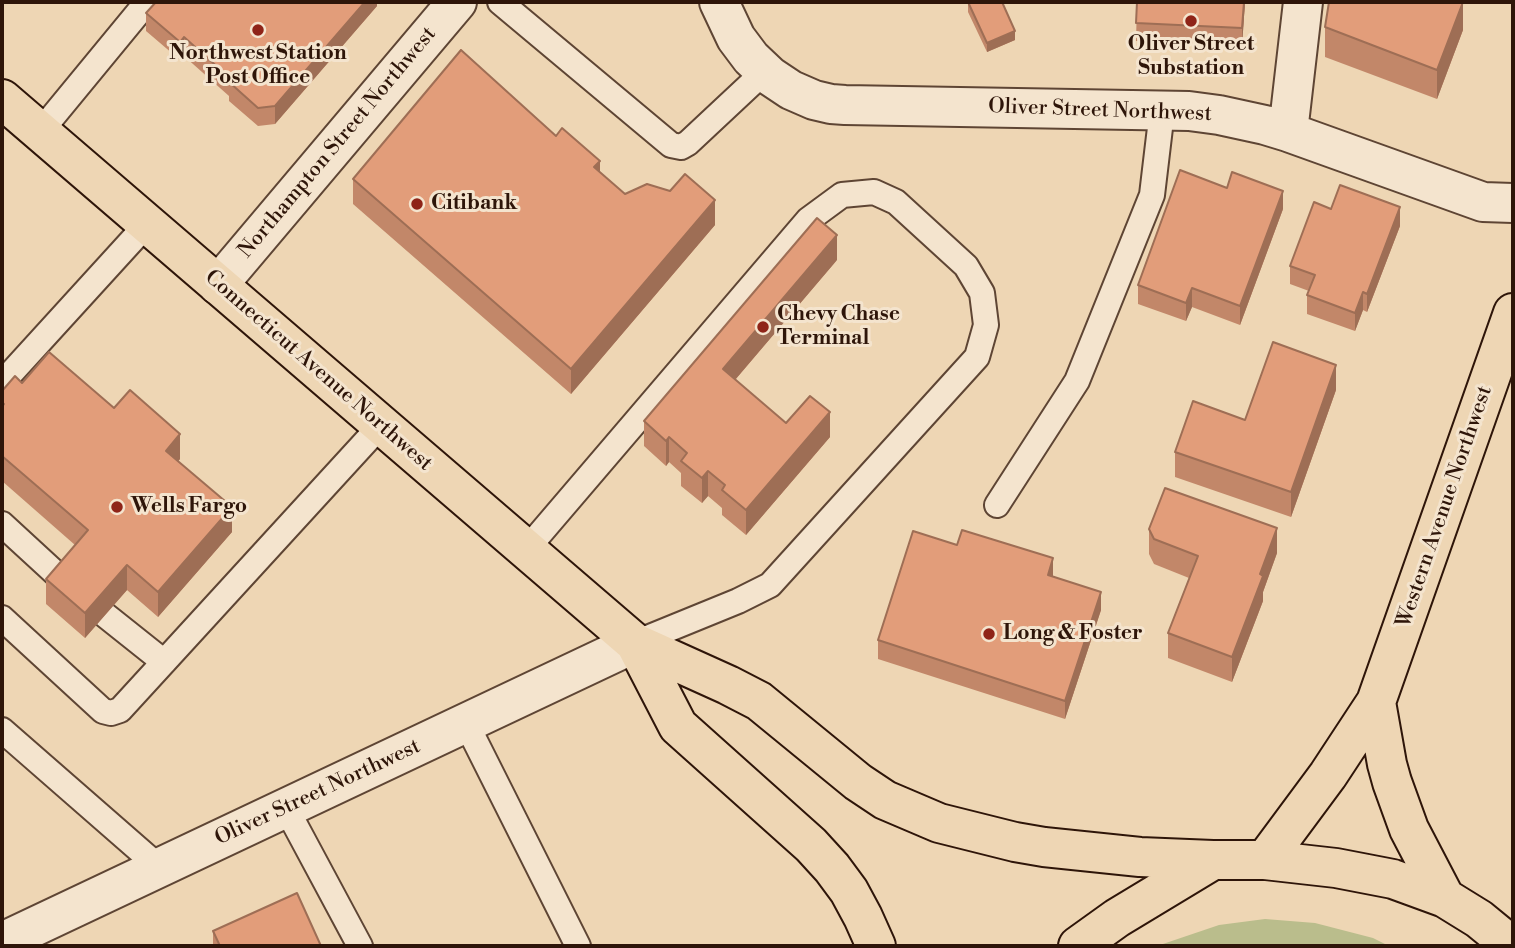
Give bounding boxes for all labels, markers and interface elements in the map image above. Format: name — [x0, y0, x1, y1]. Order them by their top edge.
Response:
marker: Oliver Street Substation — [1183, 13, 1199, 29]
street label: Northampton Street Northwest — [234, 22, 442, 264]
marker: Northwest Station Post Office — [250, 22, 266, 38]
place label: Oliver Street Substation — [1128, 32, 1254, 82]
place label: Northwest Station Post Office — [169, 41, 347, 91]
street label: Oliver Street Northwest — [988, 95, 1212, 127]
place label: Citibank — [431, 191, 517, 217]
marker: Citibank — [409, 196, 425, 212]
street label: Connecticut Avenue Northwest — [199, 265, 437, 477]
place label: Chevy Chase Terminal — [777, 302, 900, 352]
marker: Chevy Chase Terminal — [755, 319, 771, 335]
street label: Western Avenue Northwest — [1392, 383, 1498, 631]
place label: Wells Fargo — [131, 494, 247, 520]
marker: Wells Fargo — [109, 499, 125, 515]
place label: Long & Foster — [1003, 621, 1143, 647]
marker: Long & Foster — [981, 626, 997, 642]
street label: Oliver Street Northwest — [211, 734, 425, 852]

